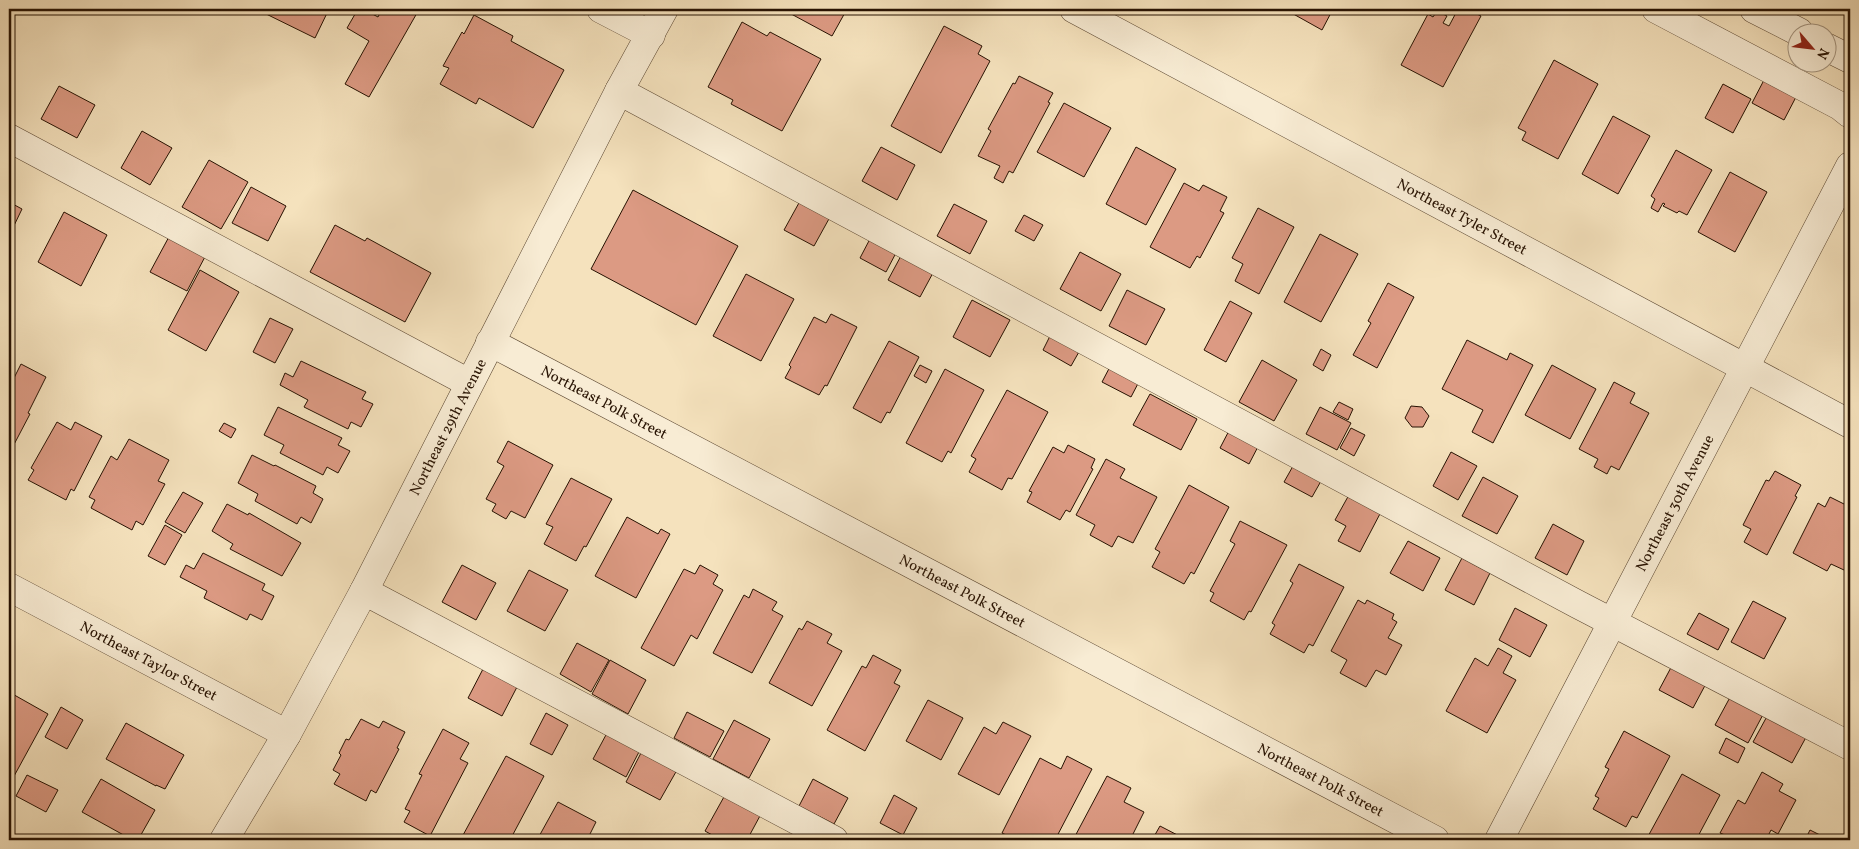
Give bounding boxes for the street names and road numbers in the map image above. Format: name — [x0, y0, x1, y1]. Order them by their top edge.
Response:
street label: Northeast Tyler Street — [1392, 174, 1530, 261]
street label: Northeast 29th Avenue — [405, 355, 493, 500]
street label: Northeast Polk Street — [536, 361, 670, 445]
street label: Northeast 30th Avenue — [1631, 432, 1720, 576]
street label: Northeast Polk Street — [895, 550, 1029, 634]
street label: Northeast Taylor Street — [76, 617, 220, 707]
street label: Northeast Polk Street — [1253, 739, 1387, 823]

